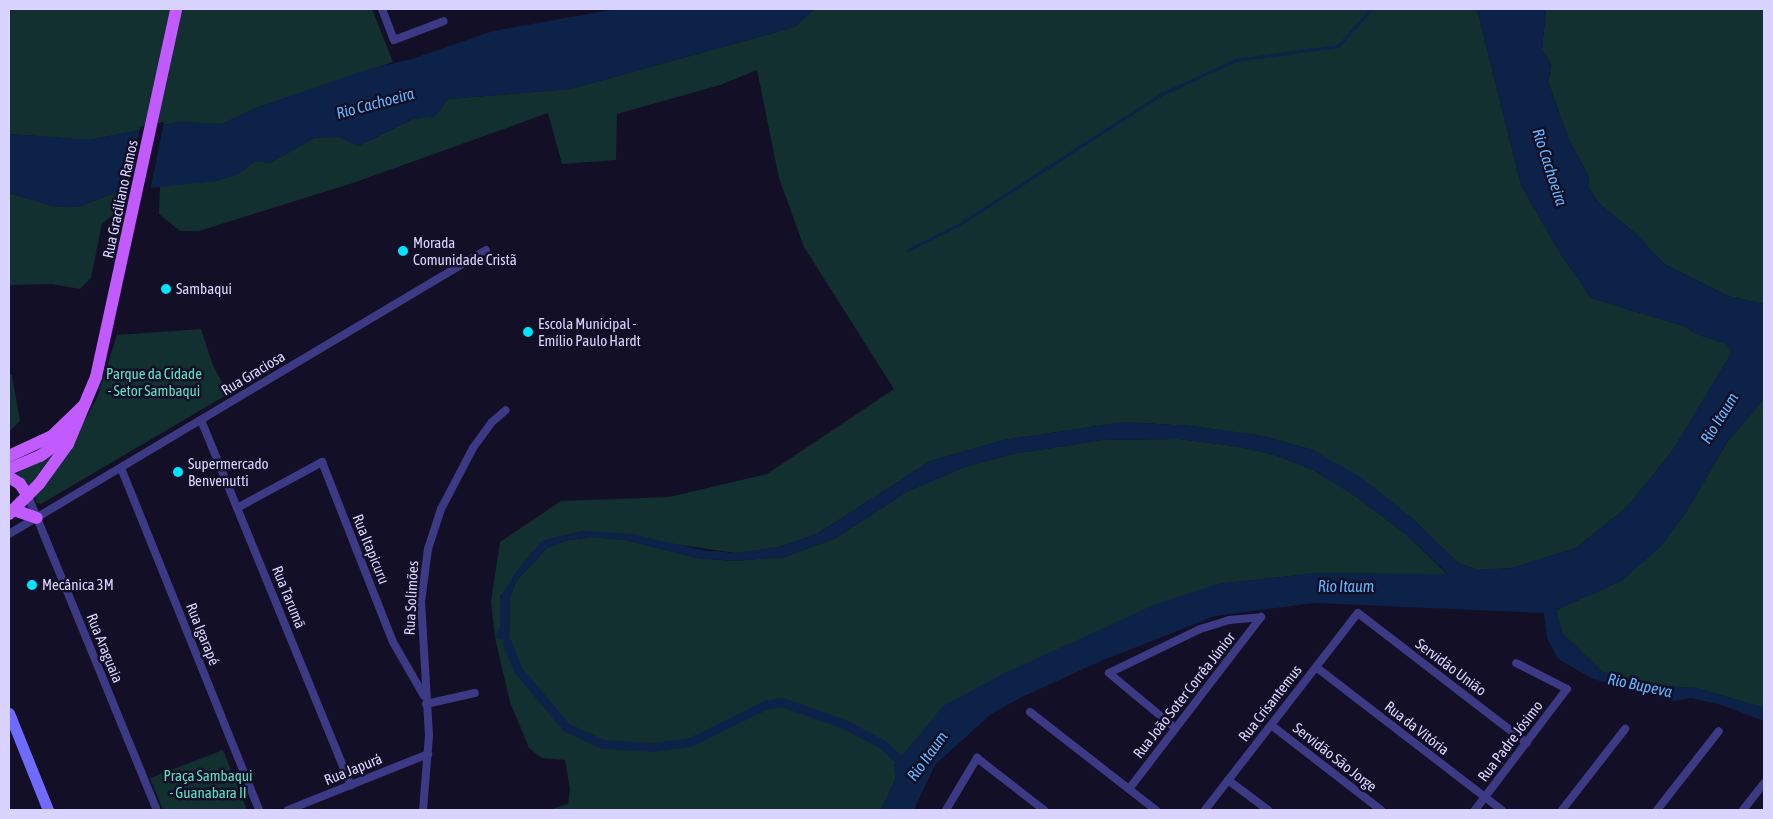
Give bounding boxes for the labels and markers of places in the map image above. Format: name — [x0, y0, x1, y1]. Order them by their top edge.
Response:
place label: Morada Comunidade Cristã — [413, 233, 517, 268]
marker: Morada Comunidade Cristã — [397, 245, 409, 257]
place label: Sambaqui — [176, 280, 232, 298]
marker: Sambaqui — [160, 283, 172, 295]
place label: Escola Municipal - Emílio Paulo Hardt — [538, 314, 641, 349]
marker: Escola Municipal - Emílio Paulo Hardt — [522, 326, 534, 338]
place label: Supermercado Benvenutti — [188, 454, 269, 489]
marker: Supermercado Benvenutti — [172, 466, 184, 478]
place label: Mecânica 3M — [42, 576, 114, 594]
marker: Mecânica 3M — [26, 579, 38, 591]

